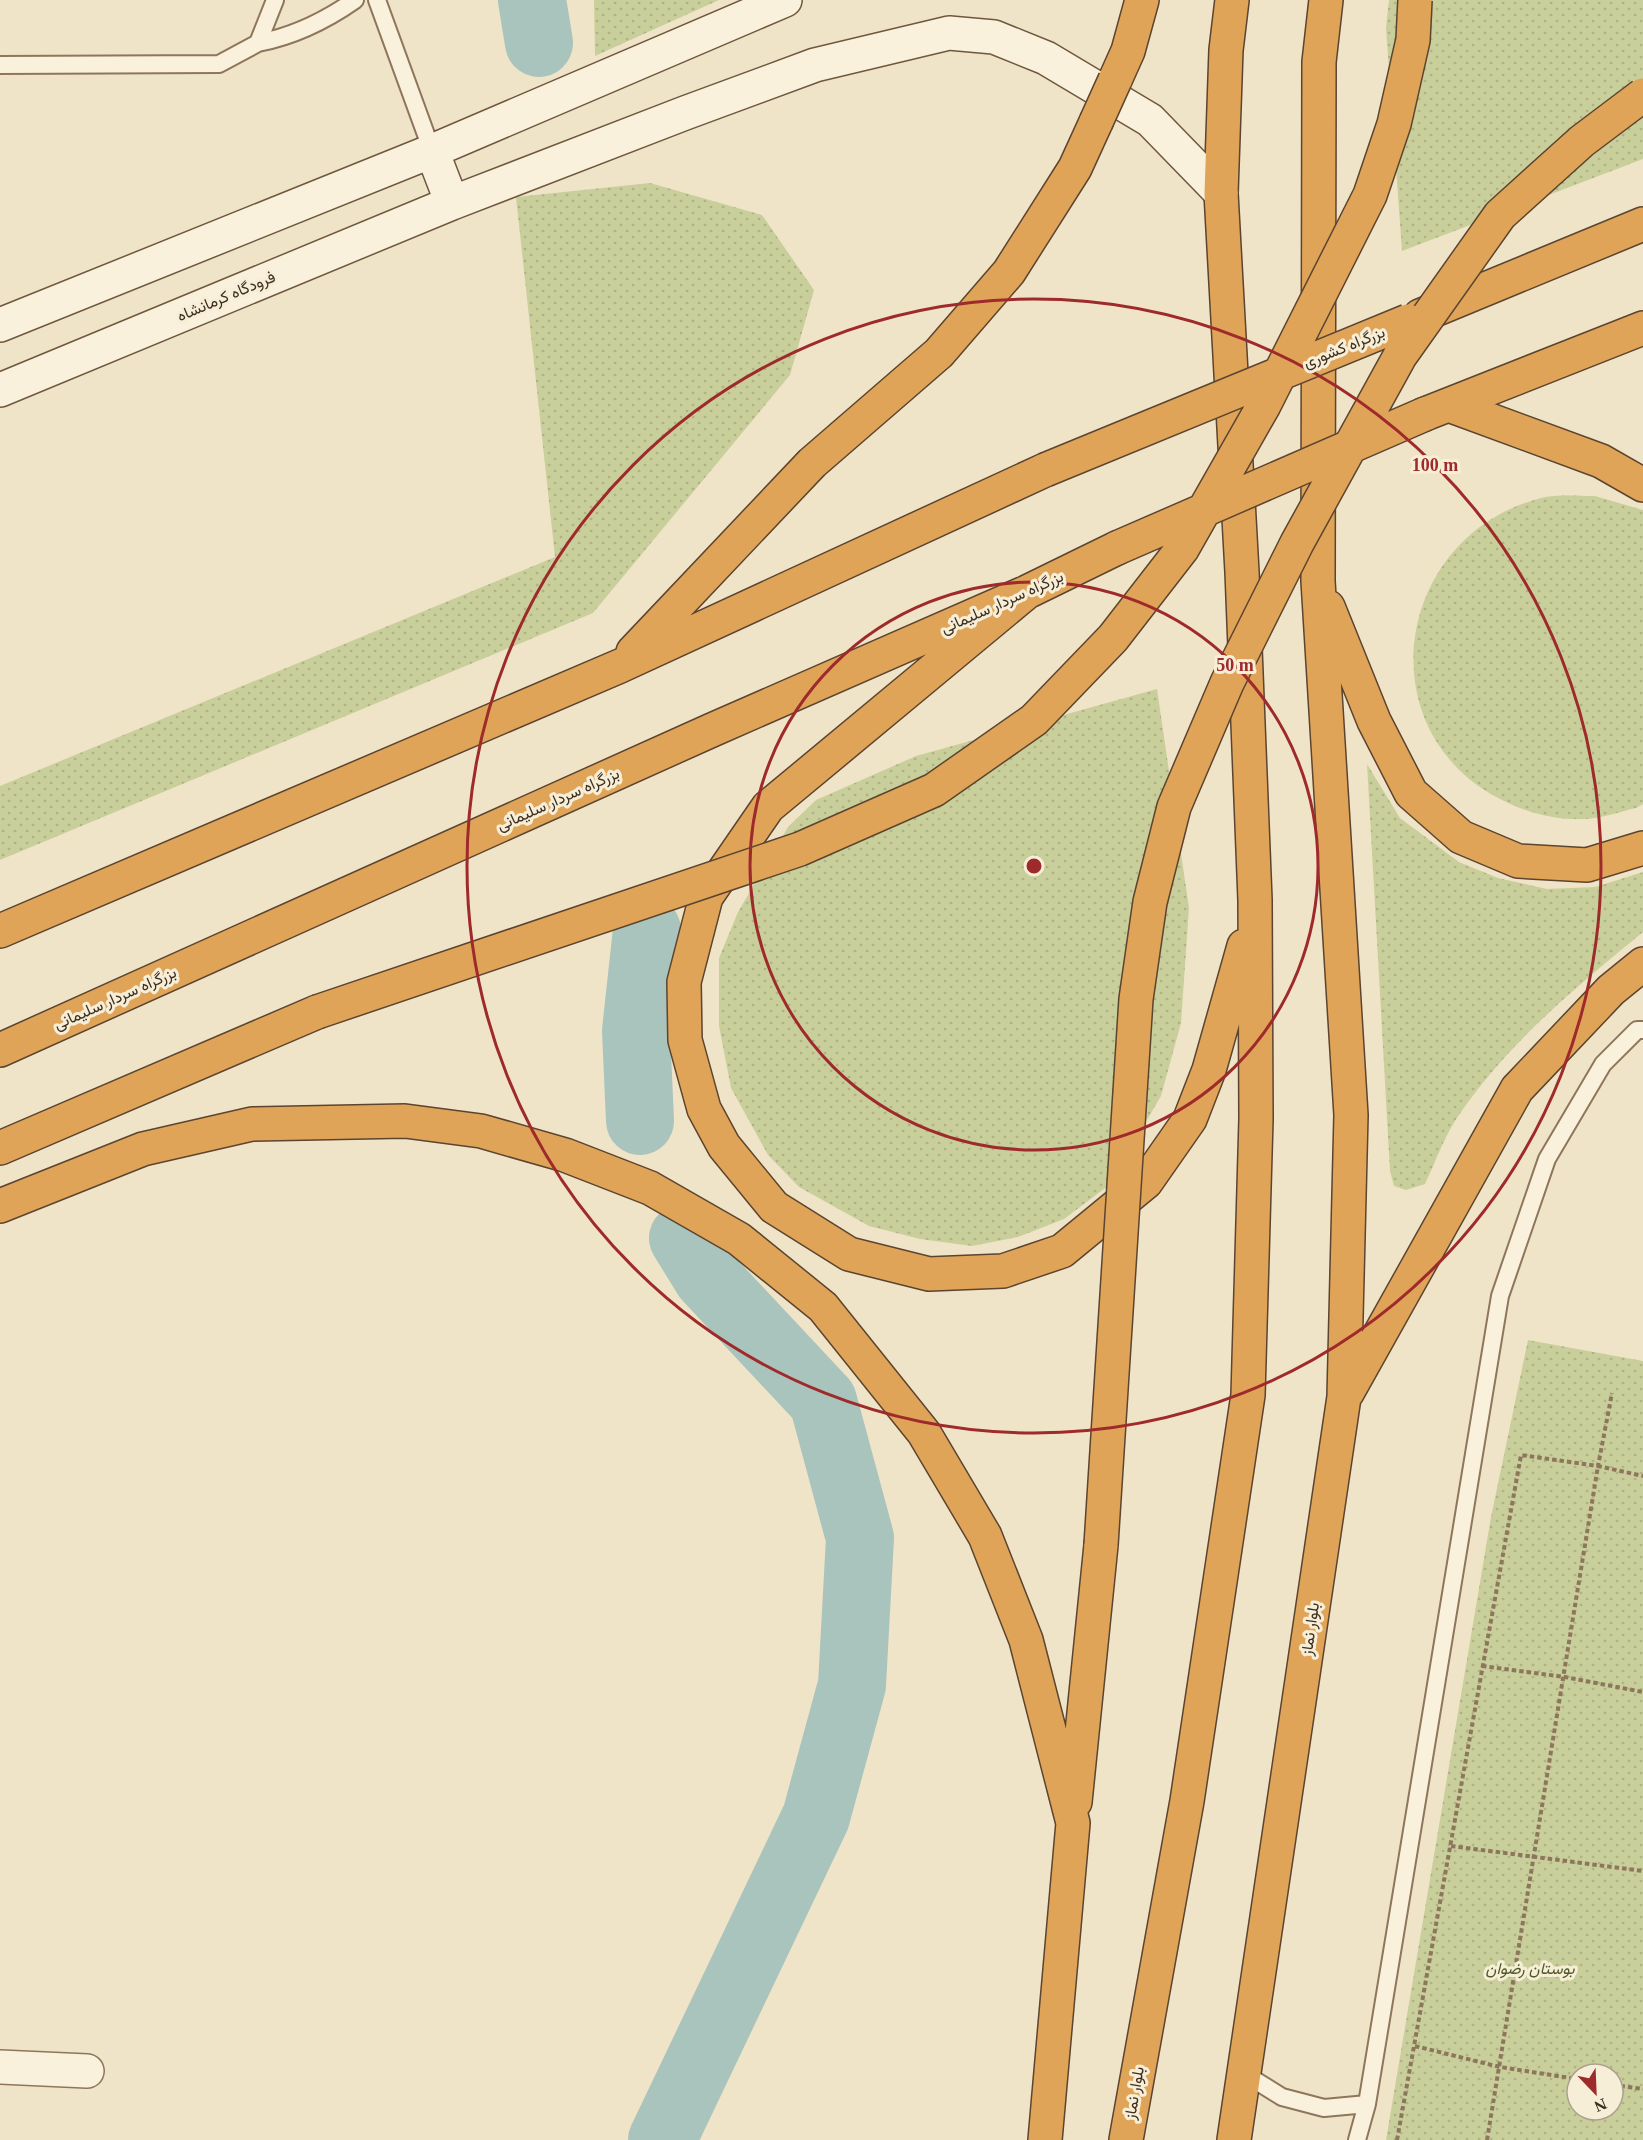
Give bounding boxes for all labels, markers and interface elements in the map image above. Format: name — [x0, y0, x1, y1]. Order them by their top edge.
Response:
street label: فرودگاه کرمانشاه — [174, 268, 278, 326]
street label: بزرگراه کشوری — [1301, 323, 1388, 373]
text: 100 m — [1412, 455, 1458, 475]
street label: بزرگراه سردار سلیمانی — [938, 567, 1067, 638]
text: 50 m — [1216, 655, 1254, 675]
street label: بزرگراه سردار سلیمانی — [494, 764, 623, 835]
centre of rings — [1024, 856, 1044, 876]
street label: بزرگراه سردار سلیمانی — [51, 963, 180, 1034]
street label: بلوار نماز — [1298, 1601, 1324, 1658]
park label: بوستان رضوان — [1486, 1960, 1576, 1979]
north arrow — [1565, 2062, 1625, 2122]
street label: بلوار نماز — [1121, 2065, 1149, 2122]
text: N — [1592, 2095, 1609, 2116]

